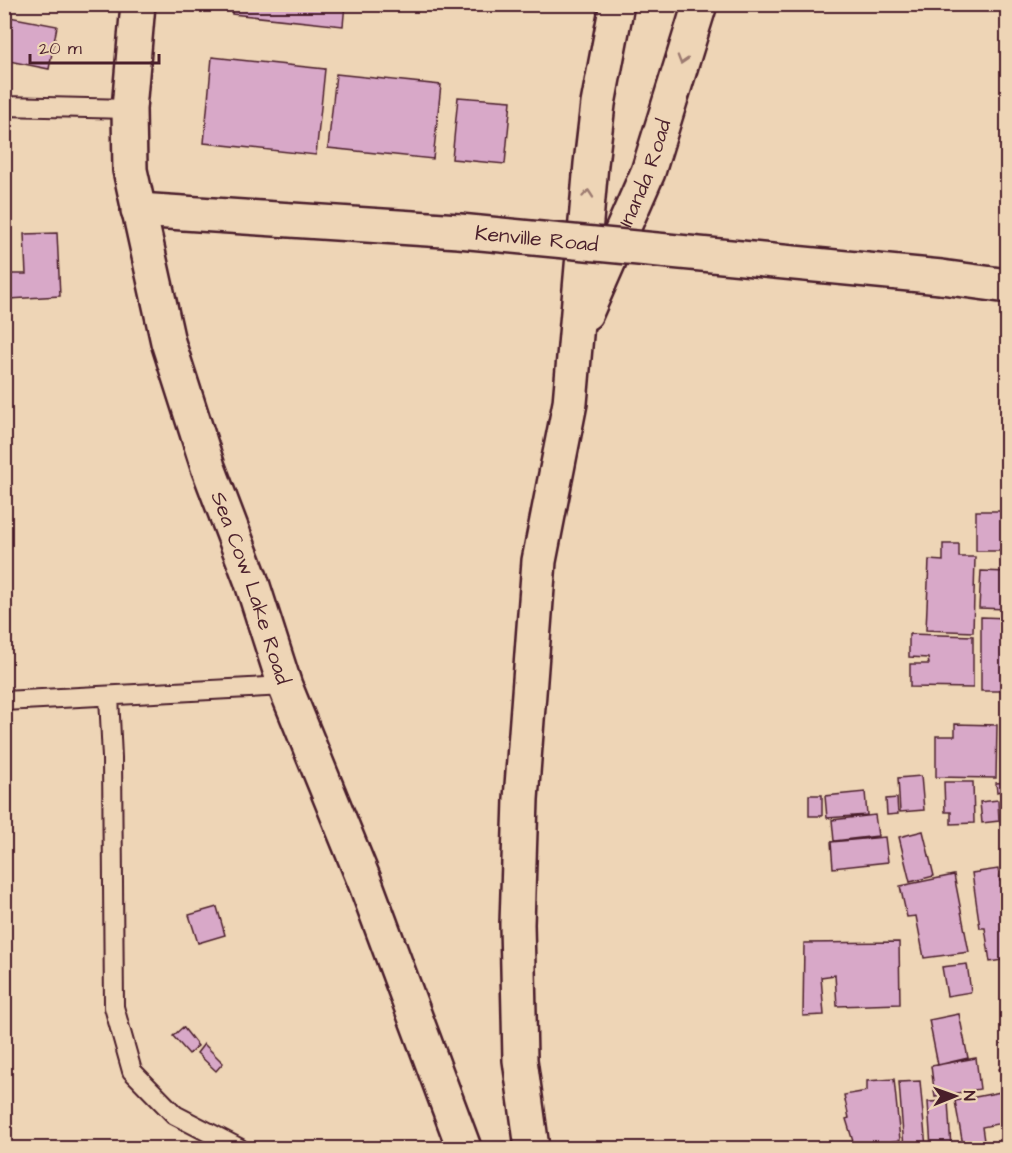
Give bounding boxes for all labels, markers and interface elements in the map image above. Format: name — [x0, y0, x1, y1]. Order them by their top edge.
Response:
scale bar — [30, 27, 159, 65]
text: 20 m — [39, 36, 82, 61]
one-way arrow — [677, 54, 690, 65]
street label: Inanda Road — [612, 116, 679, 232]
one-way arrow — [581, 190, 594, 199]
street label: Kenville Road — [474, 219, 600, 259]
street label: Sea Cow Lake Road — [204, 487, 298, 688]
north arrow — [925, 1066, 985, 1126]
text: N — [958, 1091, 980, 1101]

